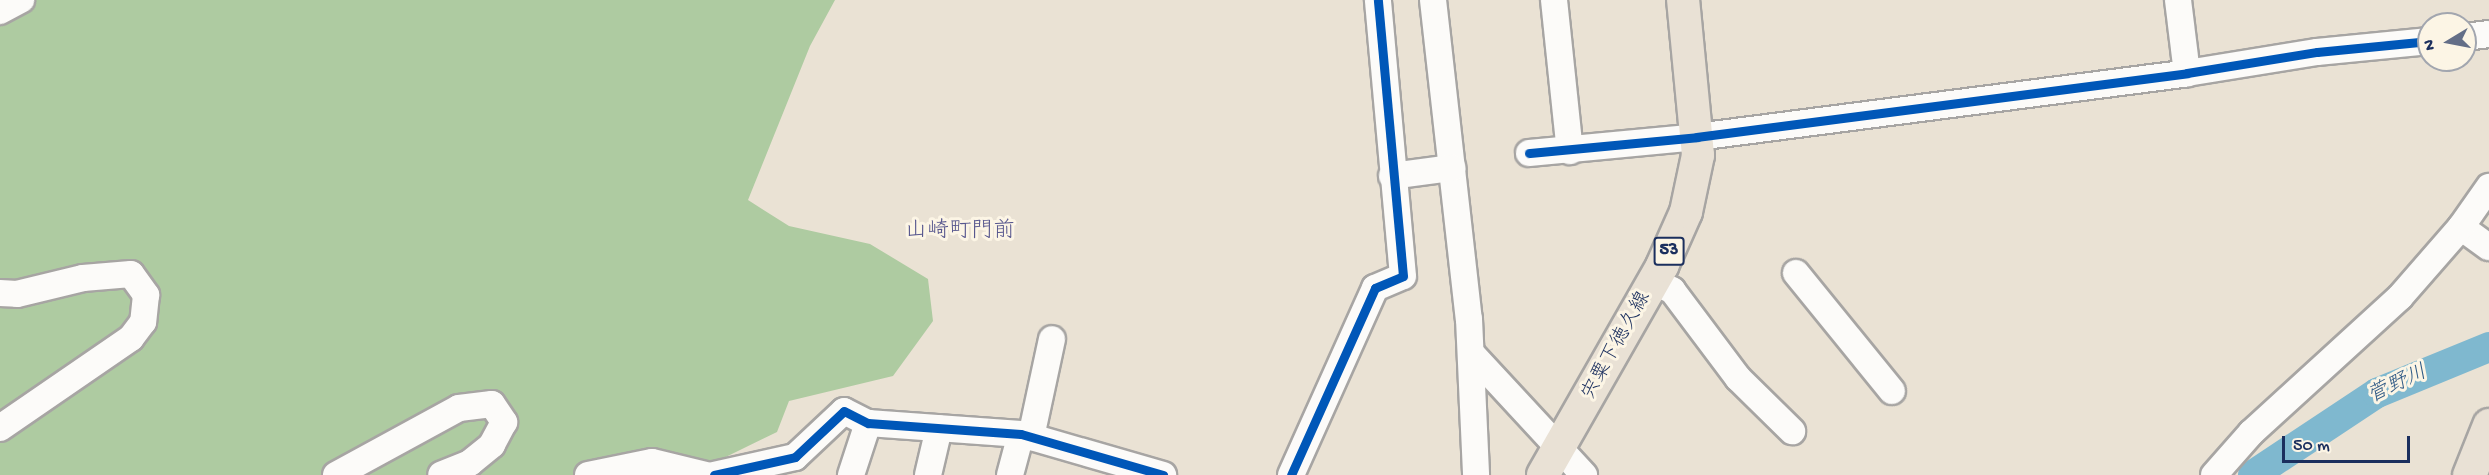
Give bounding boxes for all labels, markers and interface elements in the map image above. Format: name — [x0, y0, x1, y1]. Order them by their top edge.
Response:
north arrow — [2417, 12, 2477, 72]
text: N — [2420, 38, 2441, 52]
district label: 山崎町門前 — [905, 220, 1015, 246]
road number: 53 — [1652, 236, 1686, 266]
street label: 宍粟下徳久線 — [1577, 288, 1657, 404]
water label: 菅野川 — [2364, 361, 2432, 411]
scale bar — [2285, 424, 2412, 462]
text: 50 m — [2293, 436, 2330, 457]

